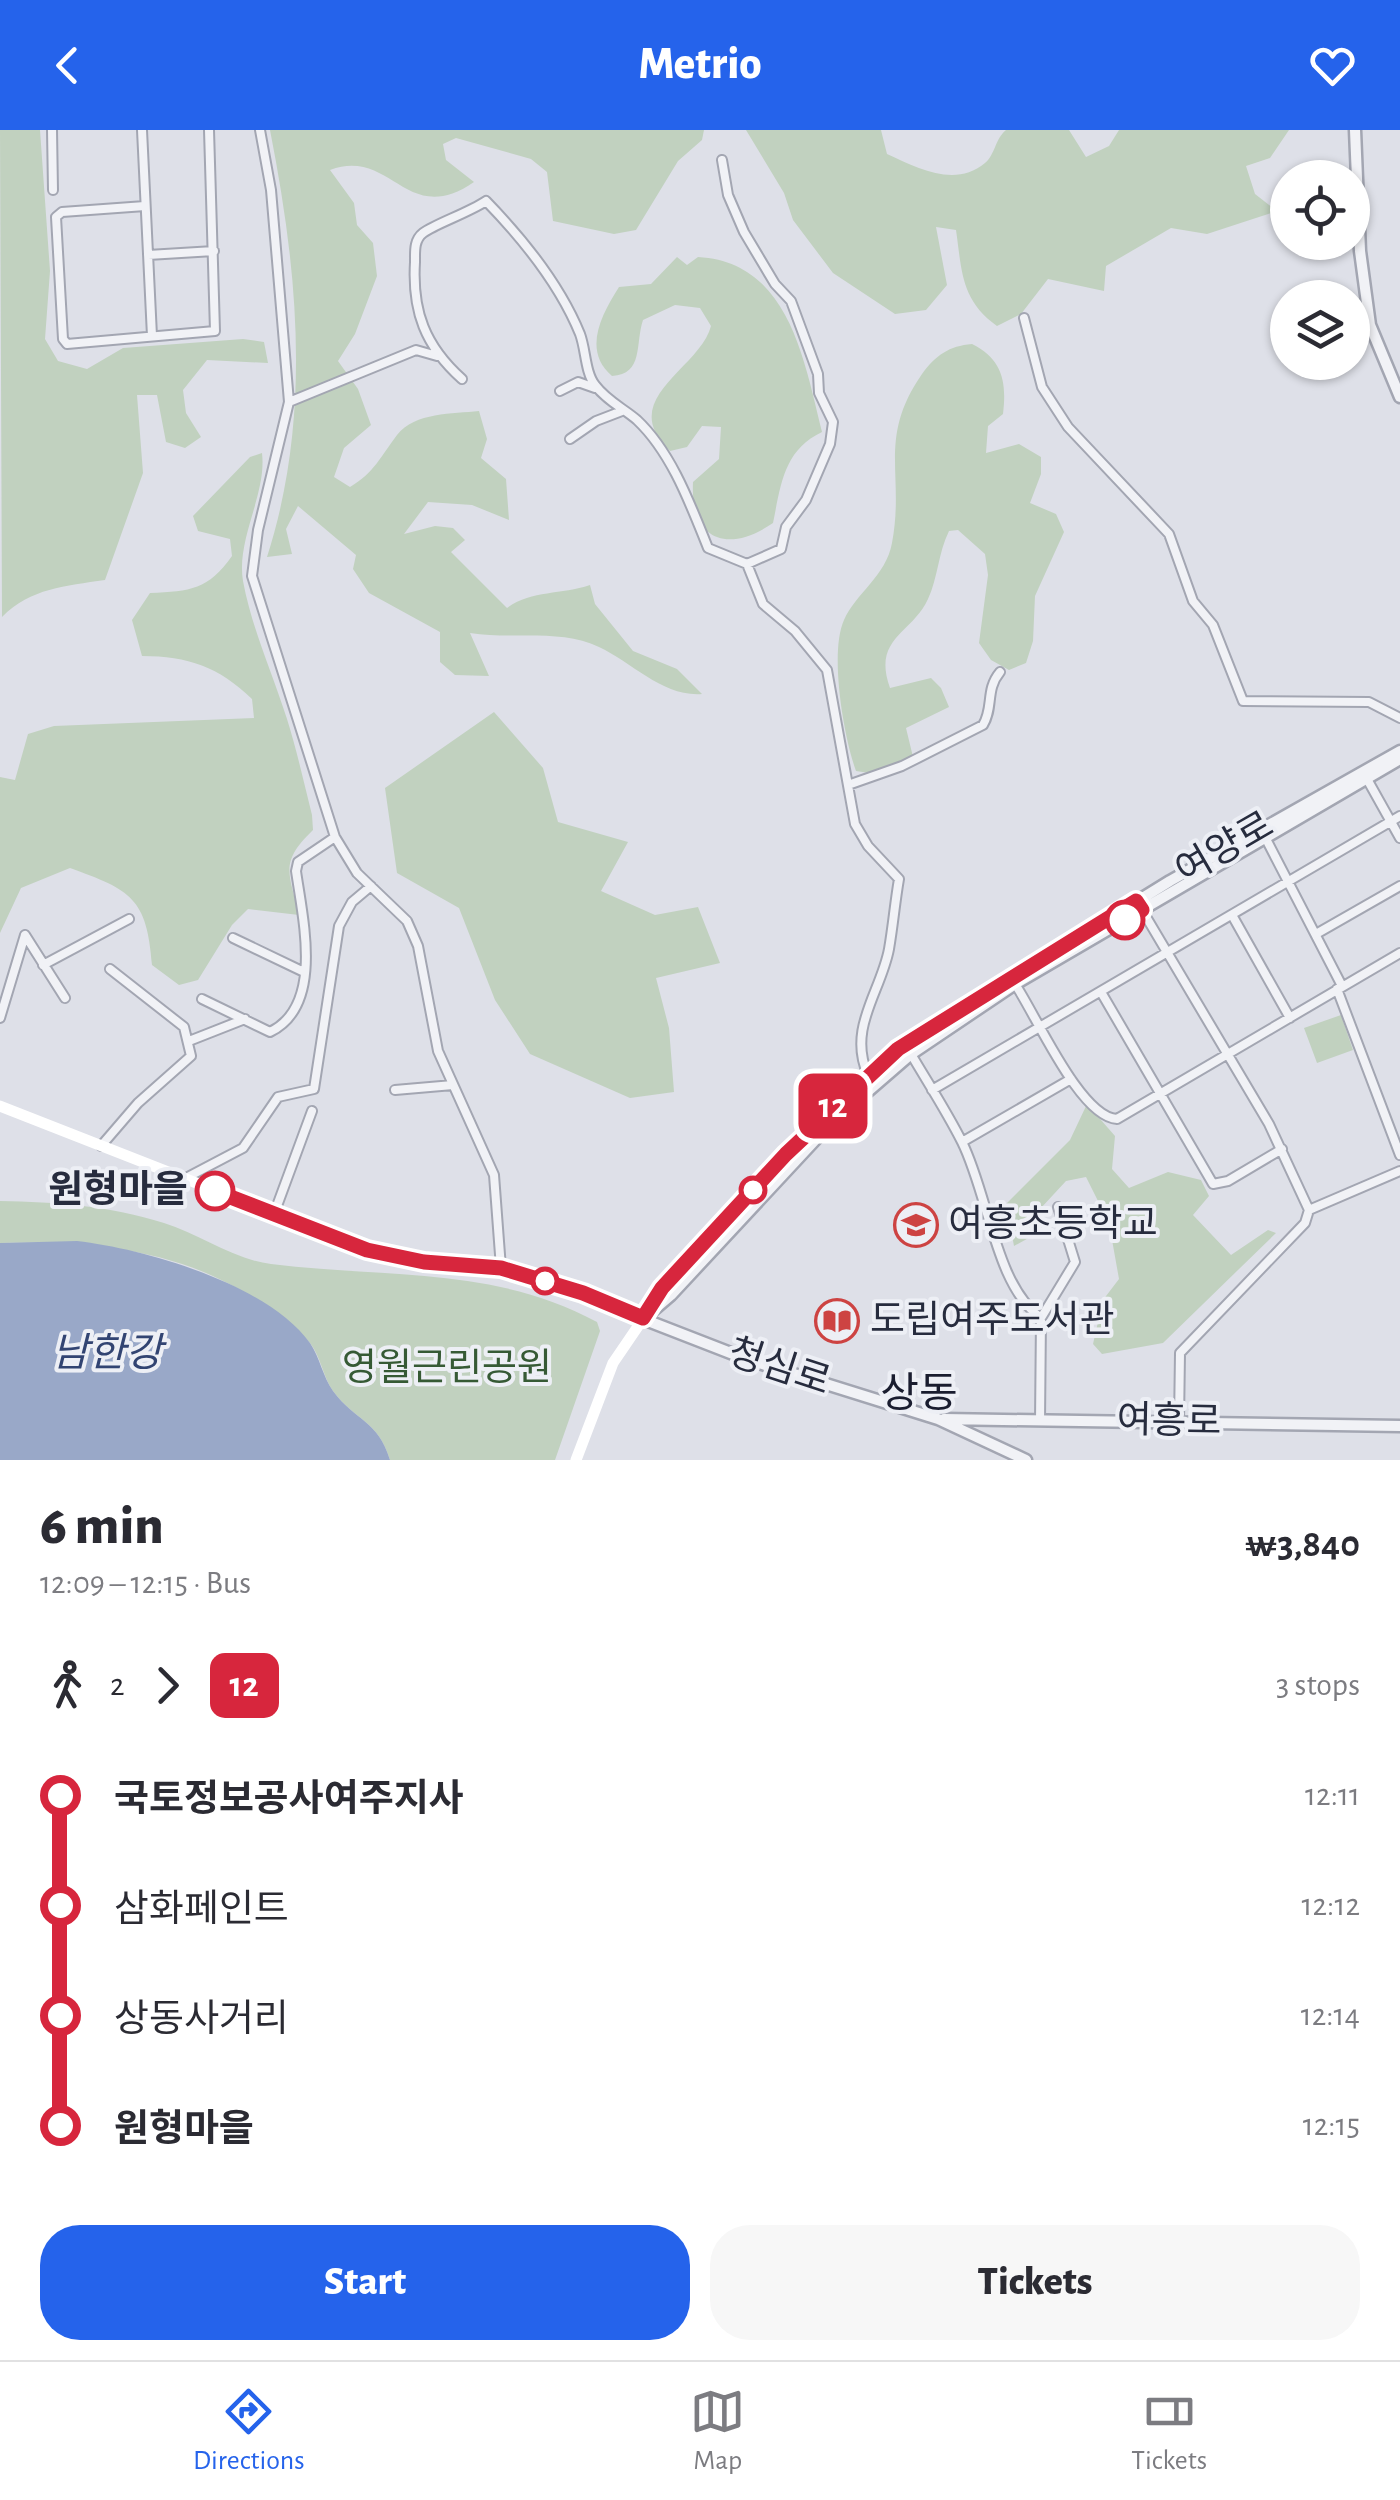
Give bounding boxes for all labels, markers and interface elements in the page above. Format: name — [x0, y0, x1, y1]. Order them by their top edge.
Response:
icon: back — [40, 38, 95, 93]
icon: heart — [1305, 38, 1360, 93]
text: Metrio — [638, 42, 762, 87]
map controls — [1270, 160, 1370, 380]
button: locate — [1270, 160, 1370, 260]
button: layers — [1270, 280, 1370, 380]
street label: 여양로 — [1169, 805, 1280, 892]
unlabelled marker — [1106, 901, 1144, 939]
line badge: 12 — [788, 1074, 878, 1138]
text: 12 — [818, 1089, 848, 1124]
place label: 원형마을 — [48, 1169, 188, 1210]
marker: 원형마을 — [196, 1172, 234, 1210]
unlabelled marker — [740, 1177, 766, 1203]
school or university icon: 여흥초등학교 — [893, 1202, 939, 1248]
place label: 여흥초등학교 — [948, 1204, 1158, 1244]
unlabelled marker — [532, 1268, 558, 1294]
library icon: 도립여주도서관 — [814, 1298, 860, 1344]
place label: 도립여주도서관 — [870, 1300, 1115, 1340]
water label: 남한강 — [52, 1332, 167, 1374]
street label: 청심로 — [723, 1332, 835, 1402]
park label: 영월근린공원 — [342, 1348, 552, 1388]
district label: 상동 — [880, 1372, 958, 1415]
street label: 여흥로 — [1116, 1400, 1222, 1442]
text: 6 min — [40, 1499, 164, 1554]
text: ₩3,840 — [1245, 1526, 1360, 1564]
text: 12:09 – 12:15 · Bus — [40, 1567, 251, 1599]
icon: walk — [40, 1658, 95, 1713]
icon: forward — [140, 1658, 195, 1713]
text: 12 — [230, 1668, 259, 1703]
text: 2 — [110, 1669, 125, 1701]
text: 3 stops — [1276, 1669, 1360, 1701]
text: 12:11 — [1305, 1779, 1360, 1811]
text: 국토정보공사여주지사 — [114, 1781, 464, 1819]
text: 12:12 — [1302, 1889, 1360, 1921]
text: 삼화페인트 — [114, 1891, 289, 1929]
text: 12:14 — [1301, 1999, 1360, 2031]
text: 상동사거리 — [114, 2001, 289, 2039]
text: 12:15 — [1303, 2109, 1360, 2141]
text: 원형마을 — [114, 2111, 254, 2149]
button: Start — [40, 2225, 690, 2340]
button: Tickets — [710, 2225, 1360, 2340]
tab: Directions — [193, 2384, 305, 2478]
tab: Map — [690, 2384, 745, 2478]
tab: Tickets — [1131, 2384, 1207, 2478]

